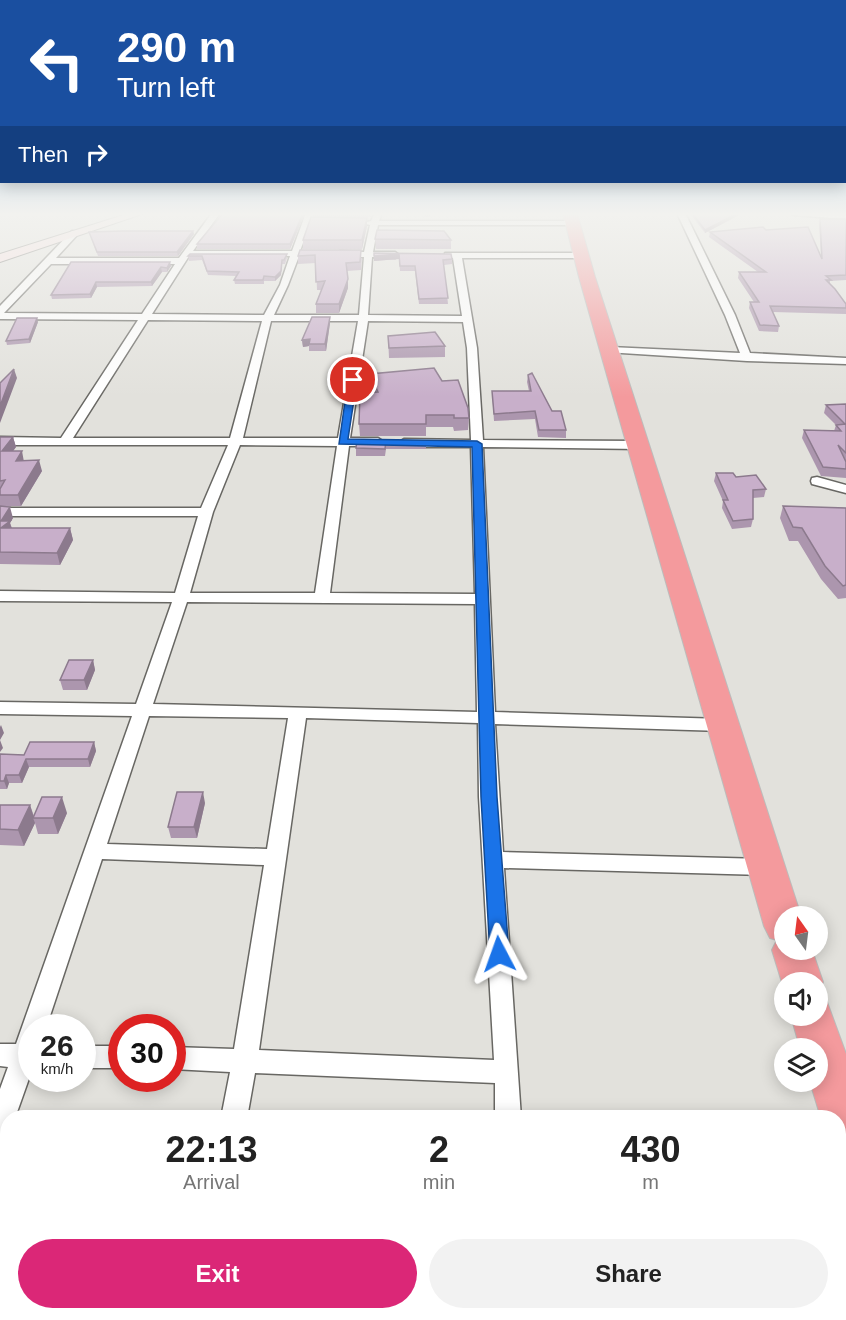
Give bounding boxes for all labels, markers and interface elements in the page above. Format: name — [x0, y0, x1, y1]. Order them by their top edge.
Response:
icon: left — [18, 24, 96, 102]
text: 290 m — [117, 24, 236, 71]
text: Turn left — [117, 73, 215, 103]
icon: right — [80, 138, 113, 171]
text: Then — [18, 142, 68, 167]
pin — [327, 354, 378, 405]
icon: arrive — [336, 363, 369, 396]
north arrow — [774, 906, 828, 960]
map controls — [774, 906, 828, 1092]
position arrow — [467, 922, 531, 986]
button: sound — [774, 972, 828, 1026]
speed limit sign: 30 — [108, 1014, 186, 1092]
text: 26 — [40, 1029, 74, 1062]
button: layers — [774, 1038, 828, 1092]
text: km/h — [41, 1060, 73, 1077]
text: 22:13 — [165, 1129, 257, 1170]
text: 2 — [429, 1129, 449, 1170]
text: 430 — [620, 1129, 681, 1170]
text: Arrival — [183, 1171, 240, 1193]
text: min — [423, 1171, 455, 1193]
text: m — [642, 1171, 659, 1193]
button: Exit — [18, 1239, 417, 1308]
button: Share — [429, 1239, 828, 1308]

